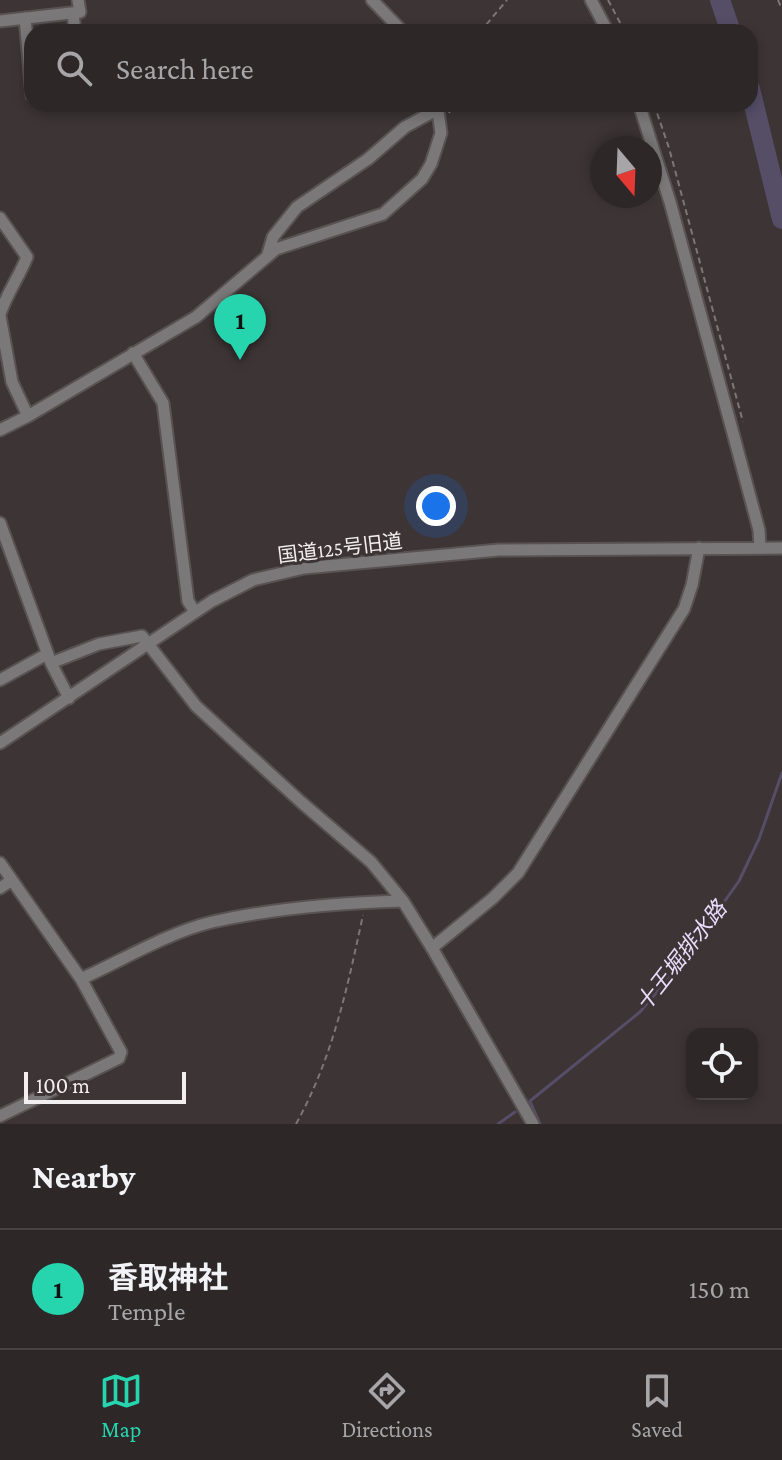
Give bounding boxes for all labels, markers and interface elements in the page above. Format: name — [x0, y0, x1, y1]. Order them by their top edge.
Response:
search box — [24, 24, 758, 112]
icon: search — [52, 46, 96, 90]
text: Search here — [116, 52, 254, 85]
north arrow — [590, 136, 662, 208]
pin: 1 — [214, 294, 266, 360]
your location — [416, 486, 456, 526]
street label: 国道125号旧道 — [276, 529, 404, 567]
water label: 十王堀排水路 — [631, 895, 733, 1016]
map controls — [686, 1028, 758, 1100]
button: locate — [686, 1028, 758, 1100]
scale bar — [24, 1068, 186, 1104]
text: 100 m — [36, 1073, 90, 1098]
text: Nearby — [32, 1158, 135, 1195]
text: 香取神社 — [108, 1261, 228, 1294]
text: 1 — [53, 1275, 63, 1304]
text: 150 m — [689, 1275, 750, 1304]
text: Temple — [108, 1297, 185, 1326]
tab: Map — [99, 1369, 143, 1442]
tab: Directions — [342, 1369, 433, 1442]
tab: Saved — [631, 1369, 683, 1442]

